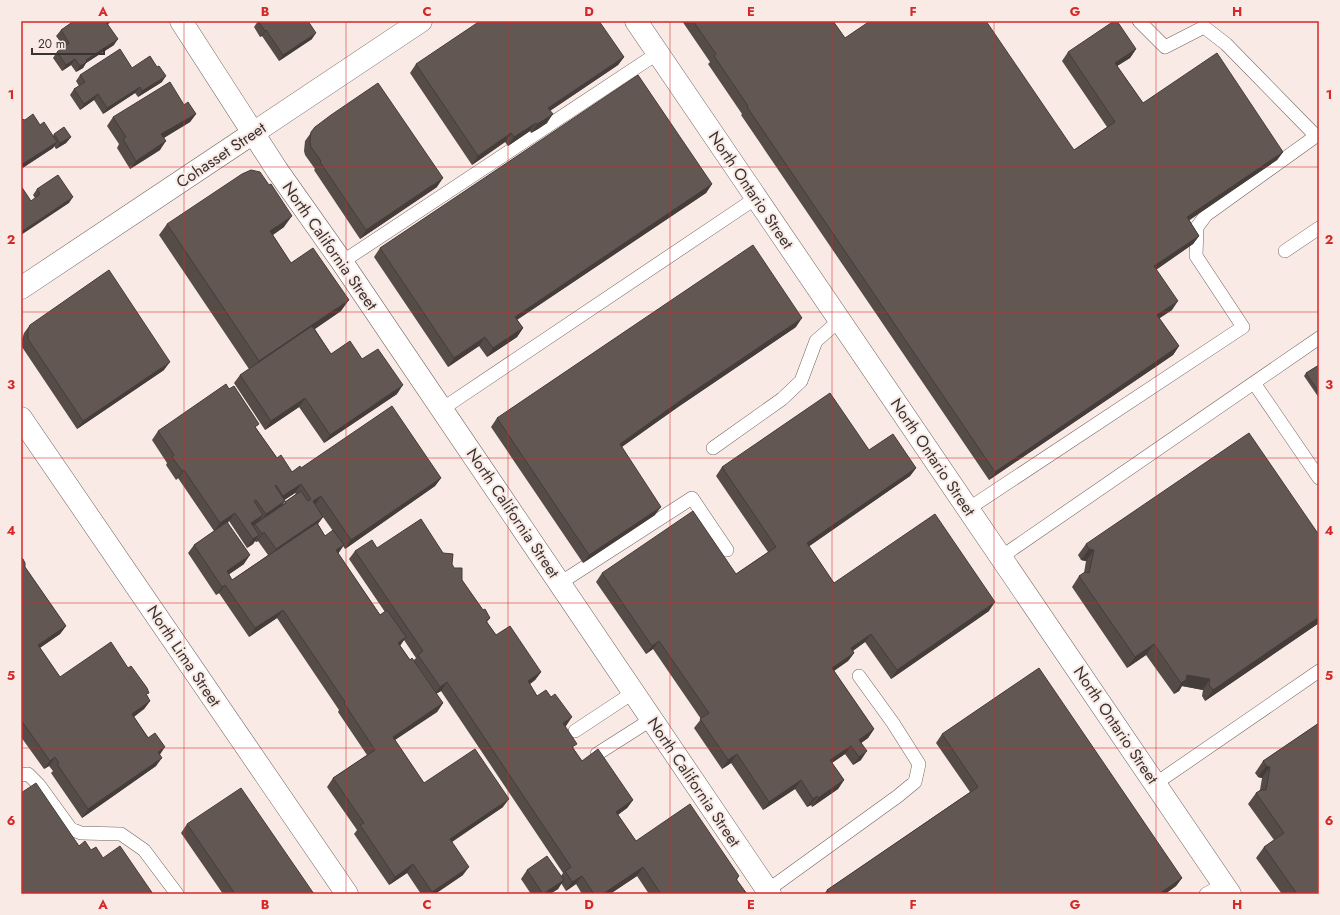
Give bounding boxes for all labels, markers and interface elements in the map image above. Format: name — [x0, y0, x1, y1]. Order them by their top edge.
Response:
text: A — [97, 2, 108, 21]
text: B — [261, 2, 270, 21]
text: C — [422, 2, 432, 21]
text: D — [584, 2, 594, 21]
text: E — [747, 2, 755, 21]
text: F — [909, 2, 917, 21]
text: G — [1070, 2, 1081, 21]
text: H — [1232, 2, 1242, 21]
scale bar — [32, 30, 104, 56]
text: 20 m — [38, 35, 65, 53]
text: 1 — [8, 85, 14, 104]
text: 1 — [1326, 85, 1332, 104]
street label: Cohasset Street — [172, 116, 271, 194]
street label: North Ontario Street — [703, 127, 799, 254]
street label: North California Street — [277, 177, 383, 315]
text: 2 — [7, 230, 15, 249]
text: 2 — [1325, 230, 1333, 249]
text: 3 — [7, 375, 15, 394]
text: 3 — [1325, 375, 1333, 394]
street label: North Ontario Street — [885, 394, 981, 521]
street label: North California Street — [461, 443, 565, 583]
text: 4 — [6, 521, 16, 540]
text: 4 — [1324, 521, 1334, 540]
street label: North Lima Street — [141, 601, 227, 712]
street label: North Ontario Street — [1068, 662, 1164, 789]
text: 5 — [7, 666, 15, 685]
text: 5 — [1325, 666, 1333, 685]
street label: North California Street — [642, 712, 746, 852]
text: 6 — [7, 811, 16, 830]
text: 6 — [1325, 811, 1334, 830]
text: A — [97, 895, 108, 914]
text: B — [261, 895, 270, 914]
text: C — [422, 895, 432, 914]
text: D — [584, 895, 594, 914]
text: E — [747, 895, 755, 914]
text: F — [909, 895, 917, 914]
text: G — [1070, 895, 1081, 914]
text: H — [1232, 895, 1242, 914]

